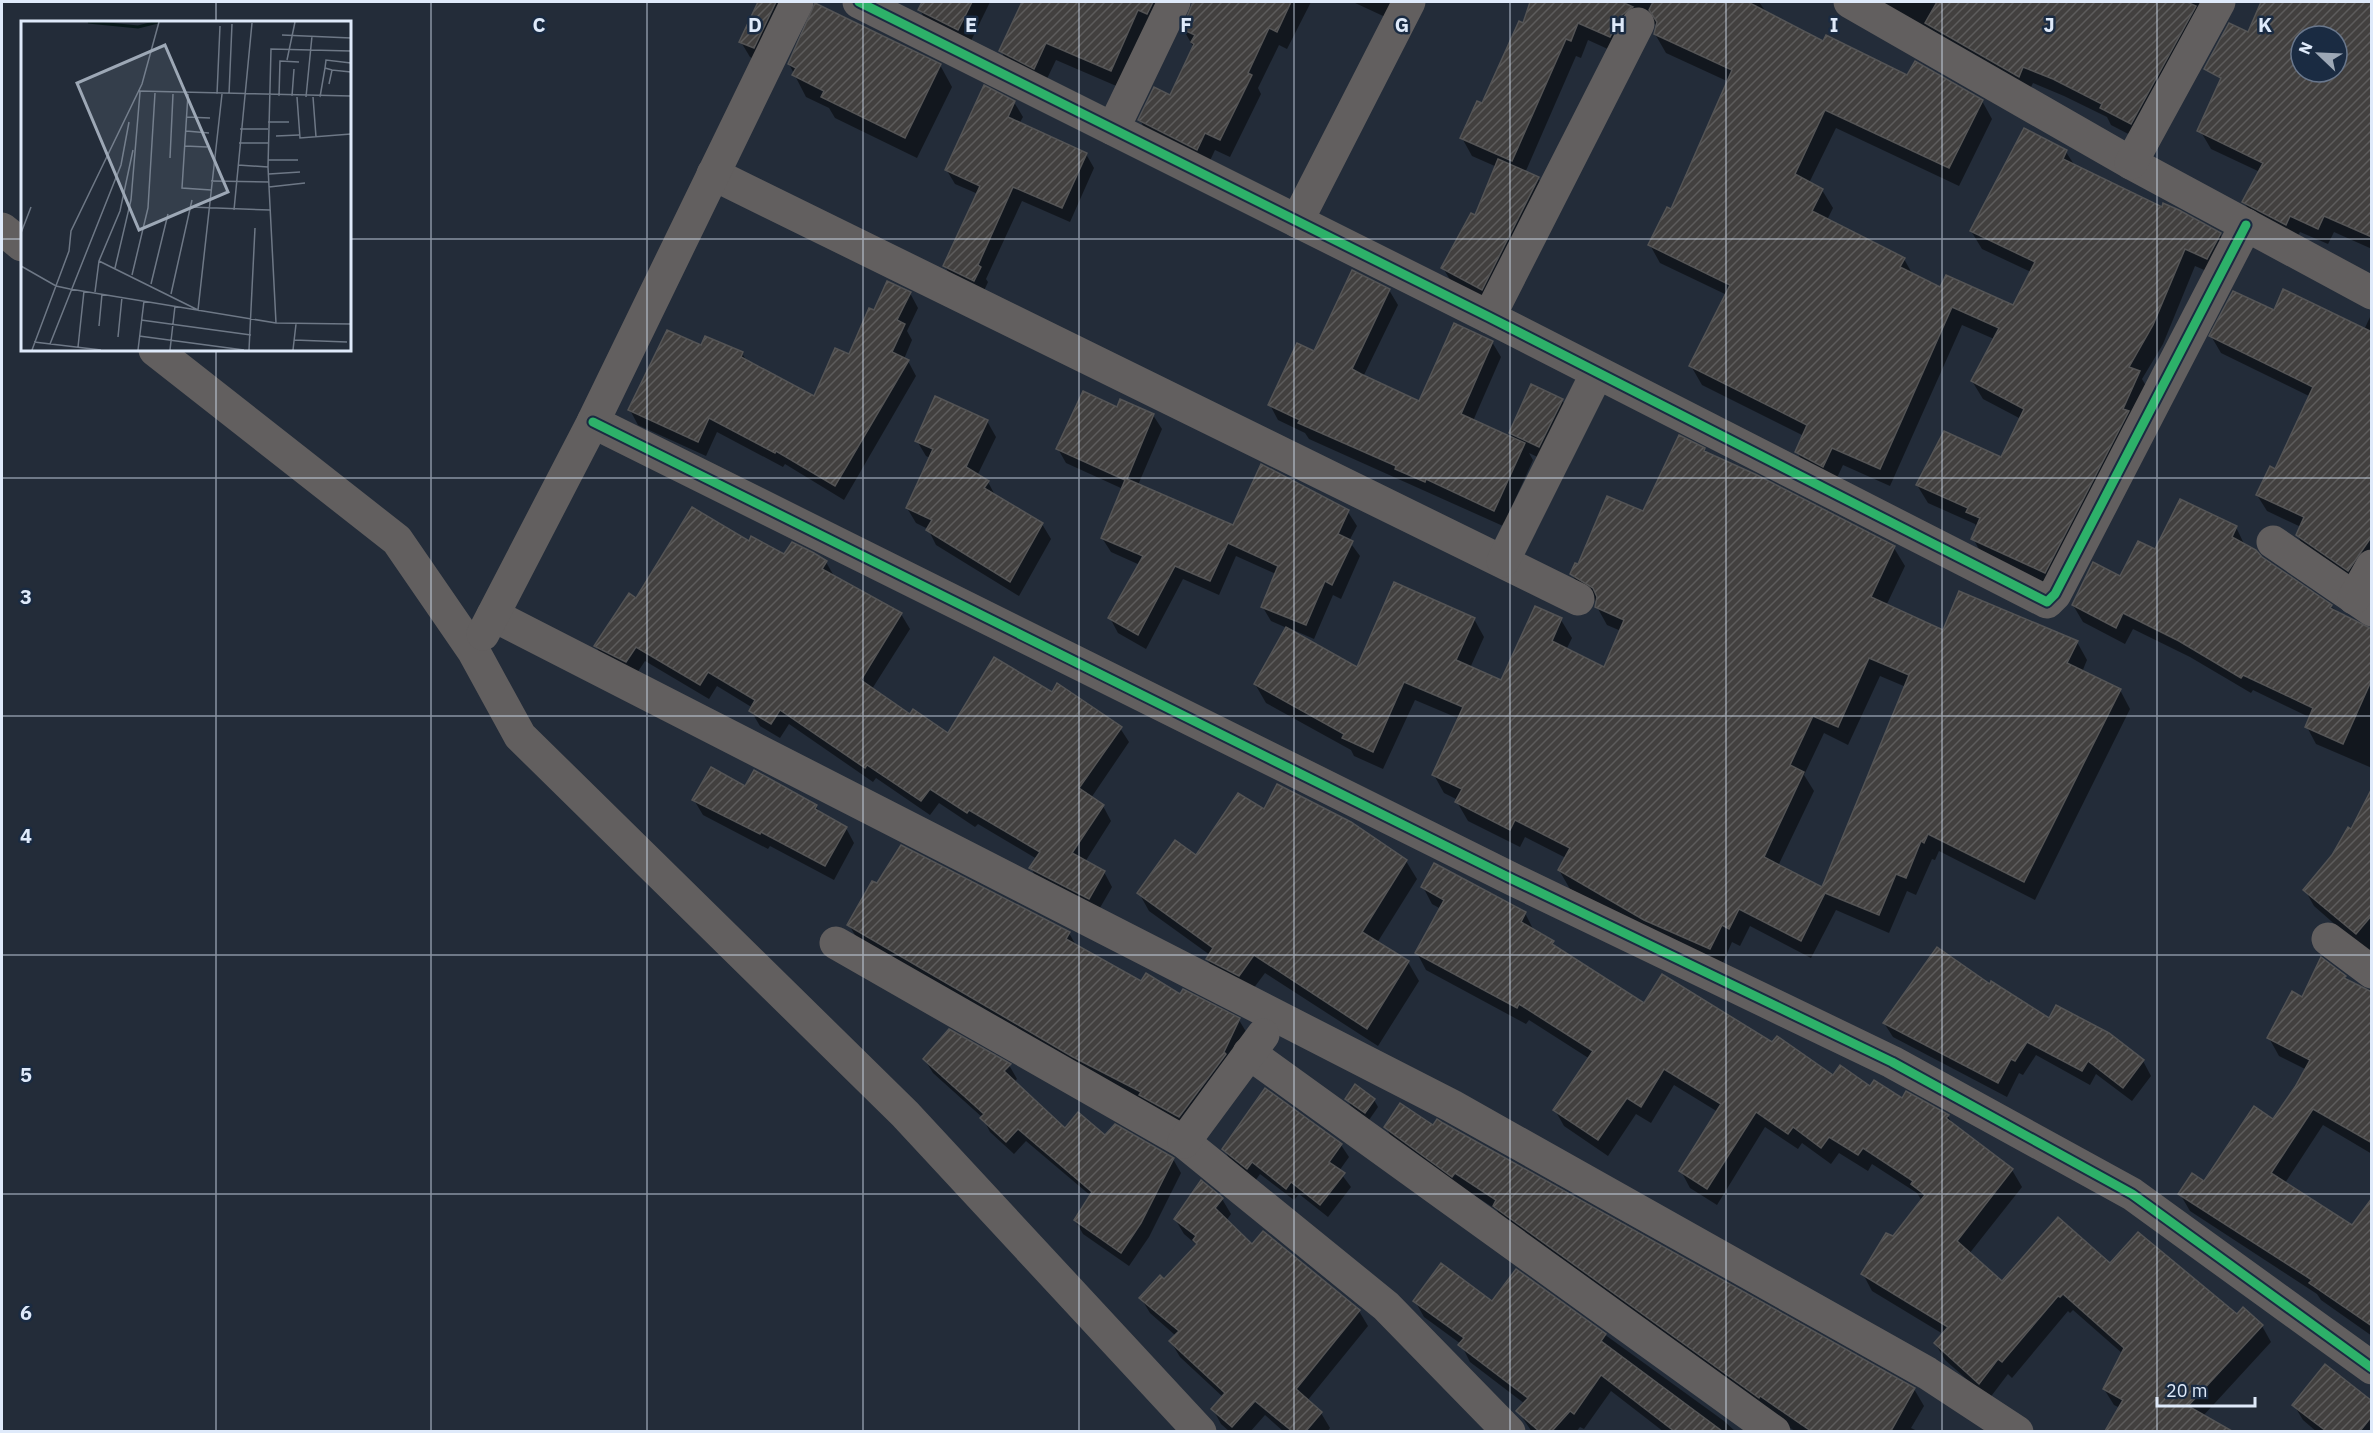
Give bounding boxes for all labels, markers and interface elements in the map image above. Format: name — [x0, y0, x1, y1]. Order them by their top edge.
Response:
text: C — [532, 11, 546, 38]
text: D — [748, 11, 762, 38]
text: E — [965, 11, 977, 38]
text: F — [1180, 11, 1192, 38]
text: G — [1395, 11, 1409, 38]
text: H — [1611, 11, 1625, 38]
text: I — [1830, 11, 1838, 38]
text: J — [2043, 11, 2055, 38]
text: K — [2258, 11, 2272, 38]
inset map — [21, 21, 351, 351]
north arrow — [2289, 24, 2349, 84]
text: N — [2294, 39, 2317, 57]
text: 3 — [20, 583, 32, 610]
text: 4 — [20, 822, 32, 849]
text: 5 — [20, 1061, 32, 1088]
text: 6 — [20, 1299, 32, 1326]
scale bar — [2157, 1370, 2254, 1408]
text: 20 m — [2166, 1379, 2208, 1402]

